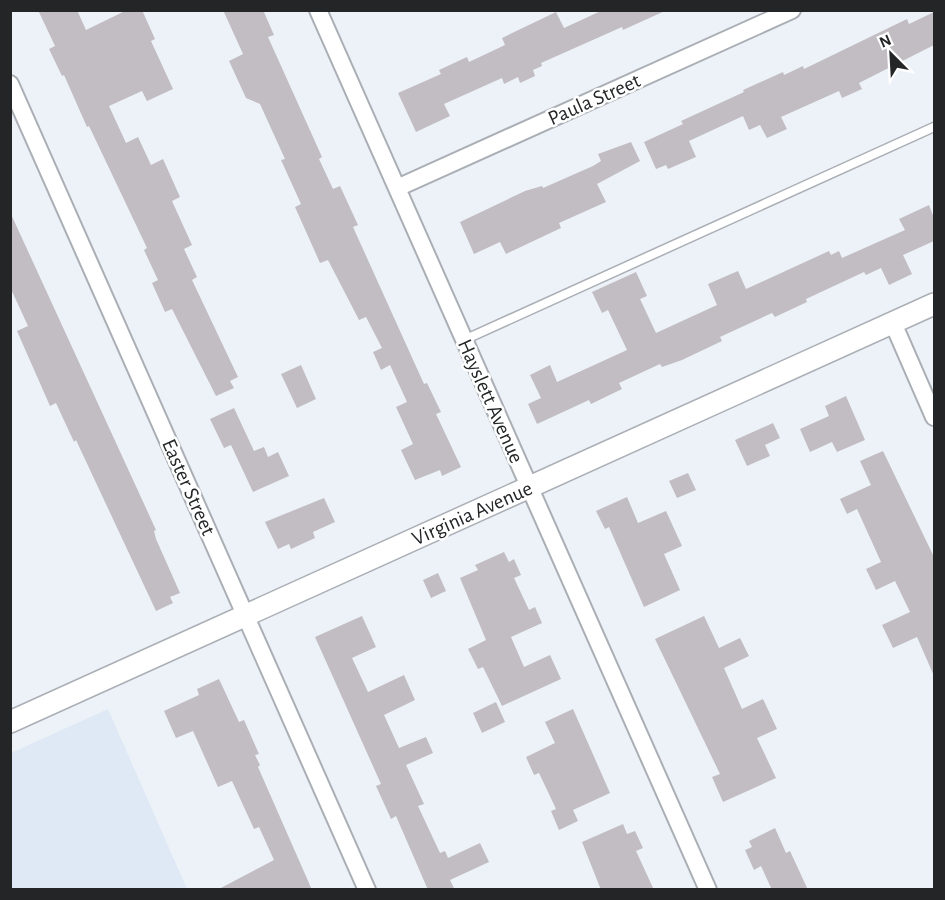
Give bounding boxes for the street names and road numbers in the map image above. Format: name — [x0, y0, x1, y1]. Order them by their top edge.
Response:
street label: Paula Street — [545, 70, 644, 129]
street label: Hayslett Avenue — [454, 336, 527, 466]
street label: Easter Street — [158, 436, 219, 539]
street label: Virginia Avenue — [409, 478, 536, 549]

